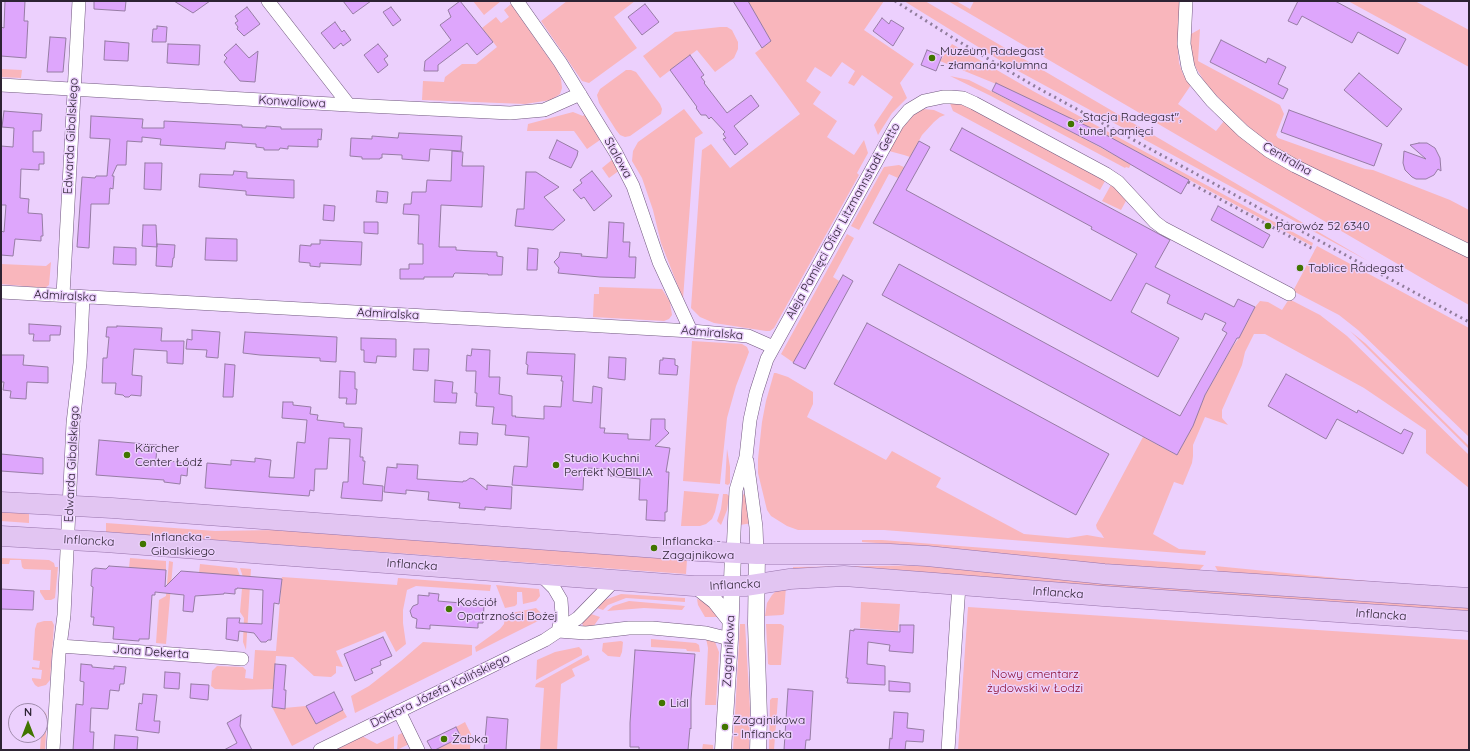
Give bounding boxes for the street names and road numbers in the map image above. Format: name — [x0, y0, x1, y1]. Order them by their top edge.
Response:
street label: Edwarda Gibalskiego — [61, 77, 81, 195]
street label: Konwaliowa — [258, 93, 326, 111]
street label: Aleja Pamięci Ofiar Litzmannstadt Getto — [783, 121, 903, 321]
street label: Stalowa — [601, 135, 635, 181]
street label: Centralna — [1260, 139, 1314, 179]
street label: Admiralska — [34, 287, 96, 305]
street label: Admiralska — [357, 305, 419, 323]
street label: Admiralska — [680, 323, 744, 343]
street label: Edwarda Gibalskiego — [62, 405, 82, 523]
street label: Inflancka — [63, 532, 115, 550]
street label: Inflancka — [386, 556, 438, 574]
street label: Inflancka — [709, 576, 761, 594]
street label: Inflancka — [1032, 584, 1084, 602]
street label: Inflancka — [1355, 606, 1407, 624]
street label: Zagajnikowa — [720, 615, 738, 687]
street label: Jana Dekerta — [113, 642, 189, 662]
street label: Doktora Józefa Kolińskiego — [368, 651, 512, 731]

